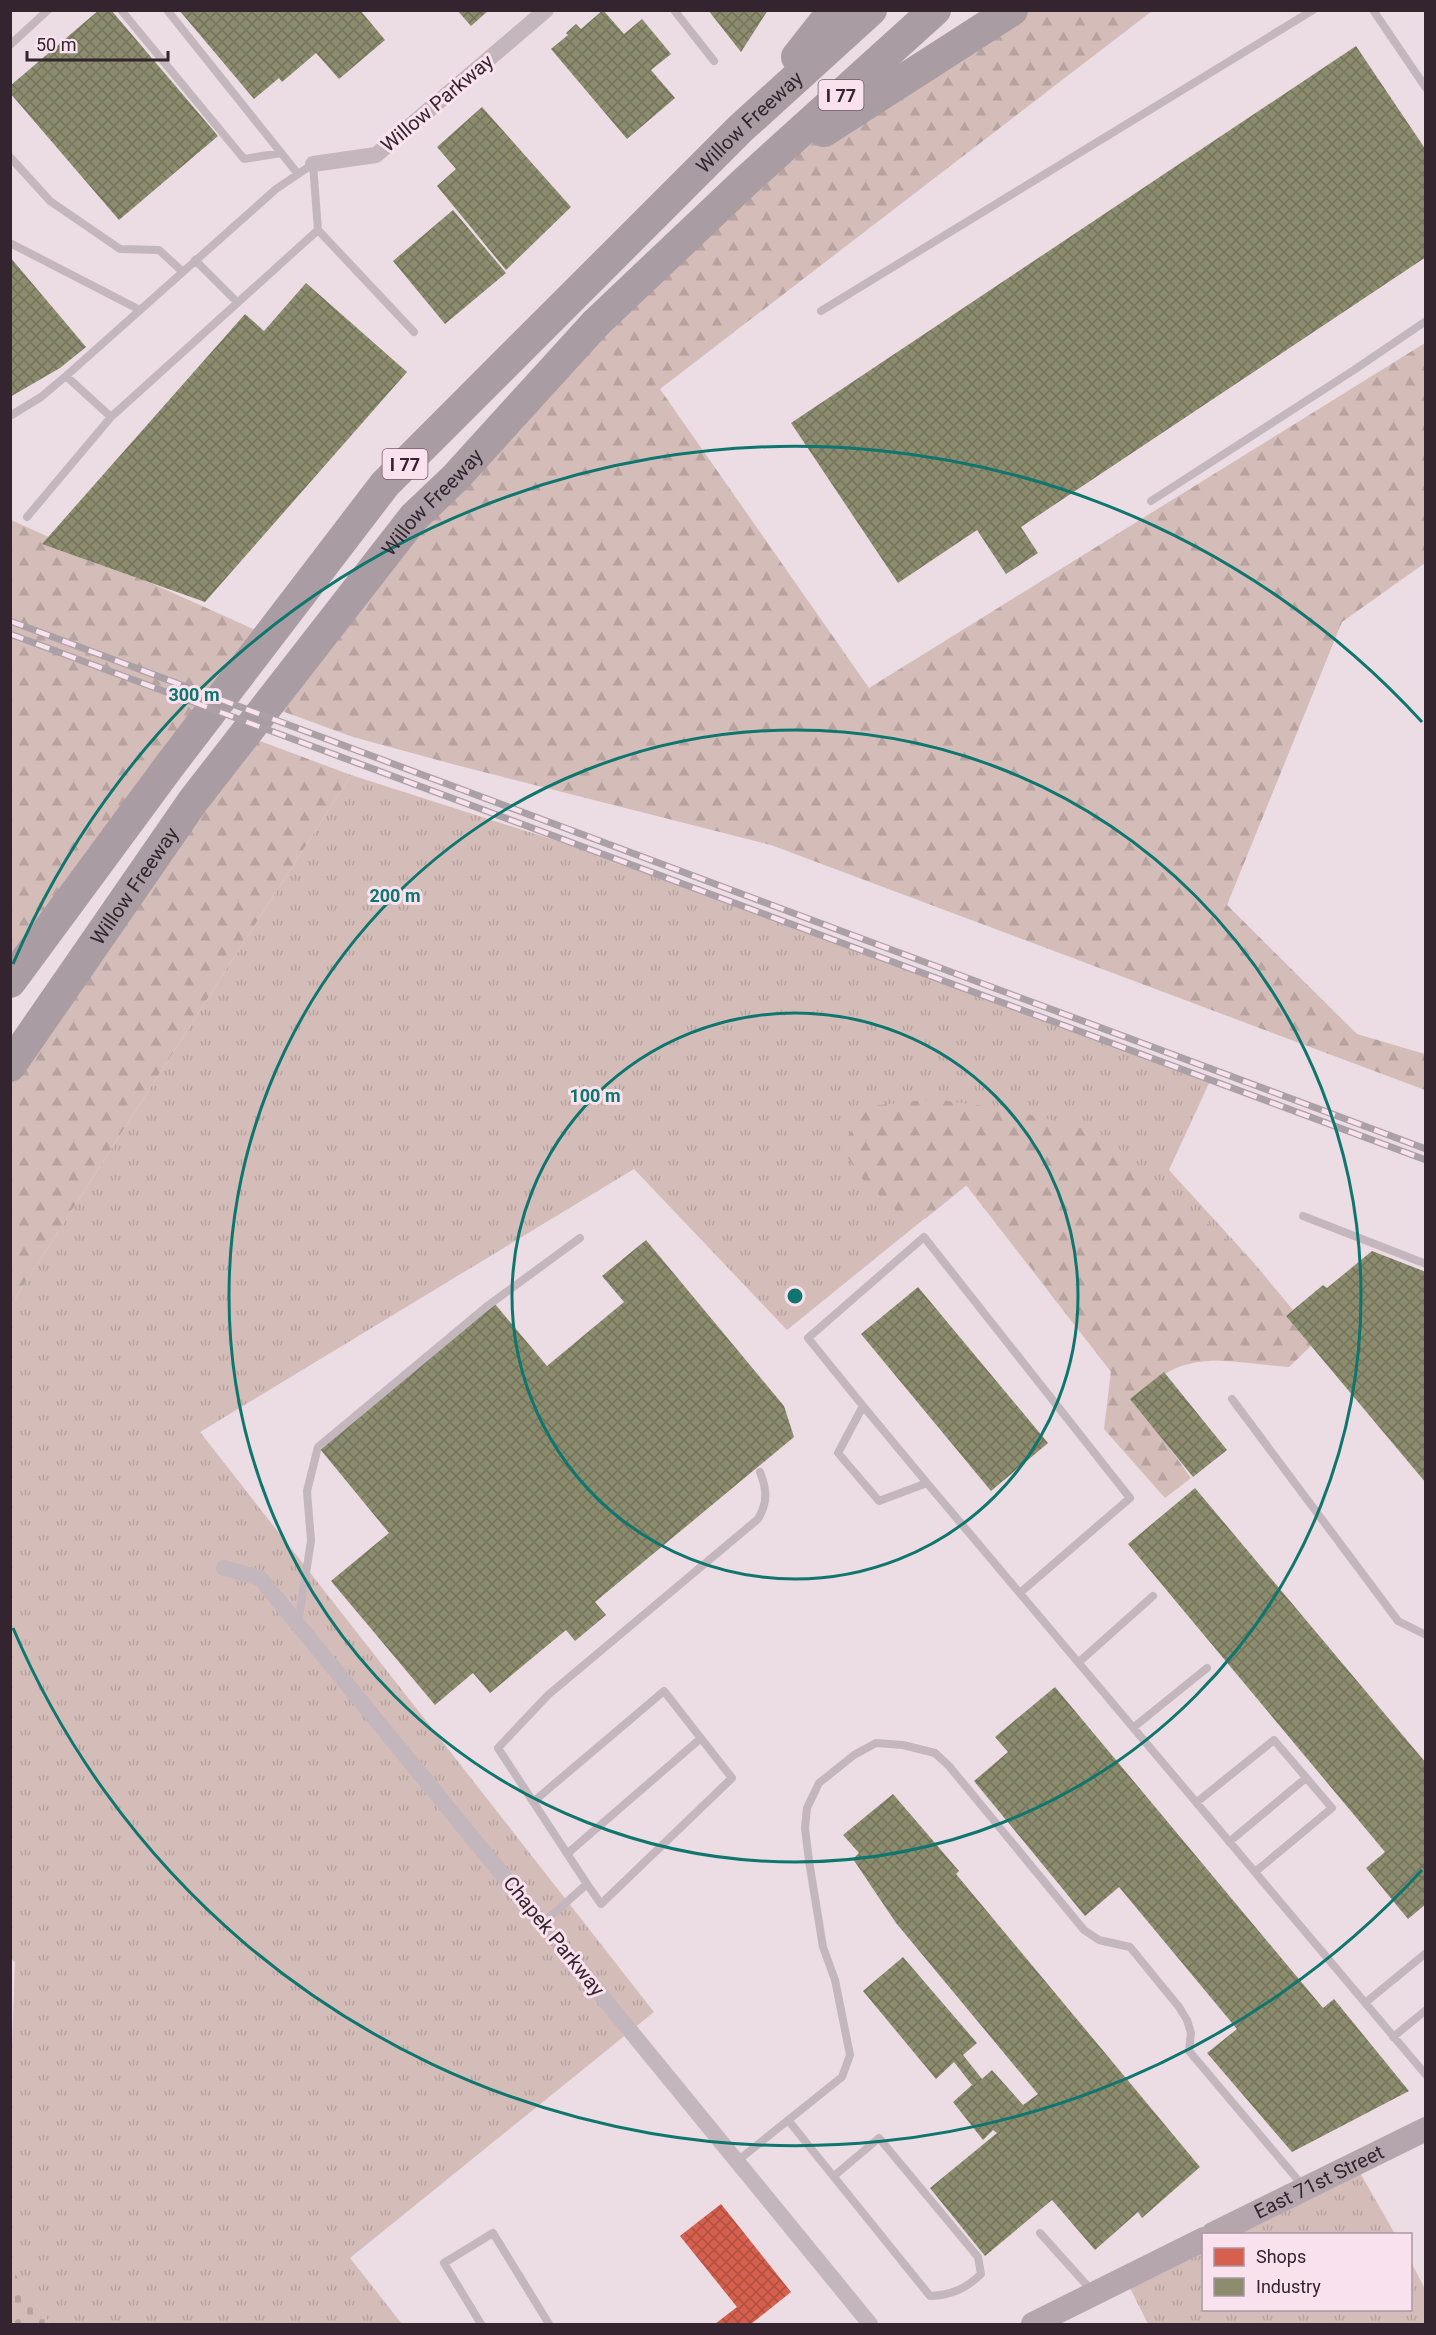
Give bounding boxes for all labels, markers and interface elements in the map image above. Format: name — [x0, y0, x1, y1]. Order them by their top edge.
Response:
scale bar — [27, 24, 168, 62]
text: 50 m — [36, 34, 76, 55]
street label: Willow Parkway — [376, 49, 498, 157]
street label: Willow Freeway — [691, 66, 808, 178]
road number: I 77 — [818, 80, 864, 110]
street label: Willow Freeway — [376, 443, 488, 560]
road number: I 77 — [382, 449, 428, 479]
text: 300 m — [168, 684, 220, 705]
street label: Willow Freeway — [85, 822, 184, 949]
text: 200 m — [369, 885, 421, 906]
text: 100 m — [569, 1085, 621, 1106]
centre of rings — [785, 1286, 805, 1306]
street label: Chapek Parkway — [498, 1871, 610, 2001]
street label: East 71st Street — [1250, 2140, 1387, 2224]
legend — [1202, 2233, 1412, 2311]
text: Shops — [1256, 2246, 1306, 2267]
text: Industry — [1256, 2276, 1321, 2297]

